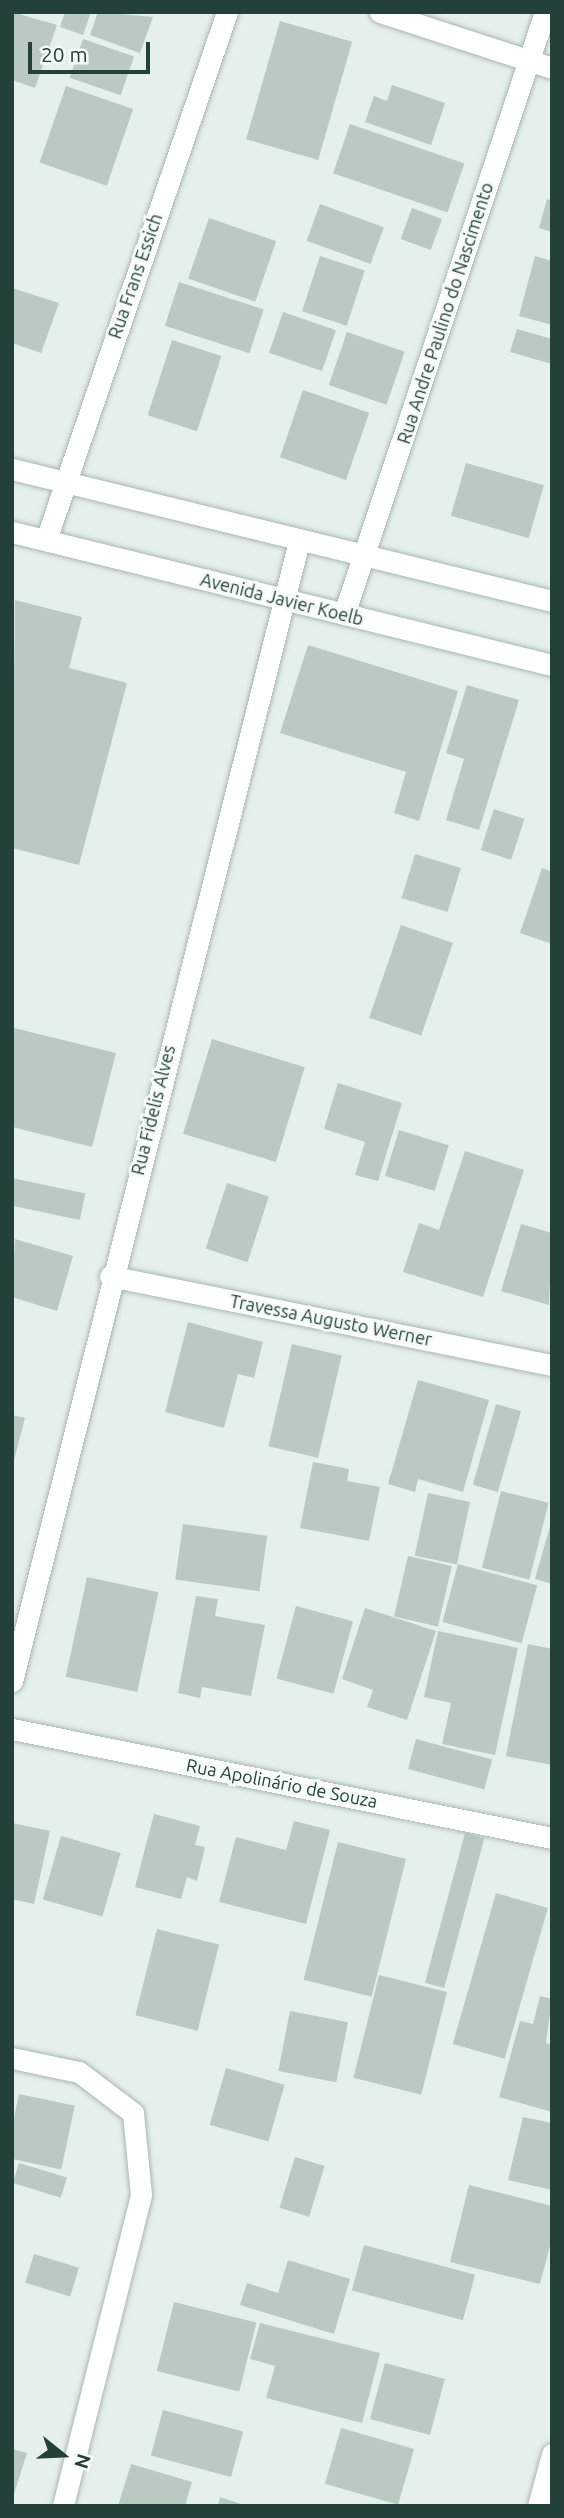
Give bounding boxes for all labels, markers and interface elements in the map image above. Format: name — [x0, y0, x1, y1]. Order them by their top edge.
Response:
scale bar — [32, 28, 154, 72]
text: 20 m — [41, 42, 88, 66]
street label: Rua Andre Paulino do Nascimento — [392, 180, 498, 446]
street label: Rua Frans Essich — [103, 211, 167, 341]
street label: Avenida Javier Koelb — [198, 568, 366, 630]
street label: Rua Fidelis Alves — [126, 1043, 180, 1177]
street label: Travessa Augusto Werner — [228, 1290, 434, 1350]
street label: Rua Apolinário de Souza — [185, 1754, 379, 1812]
north arrow — [28, 2420, 98, 2490]
text: N — [70, 2451, 96, 2472]

